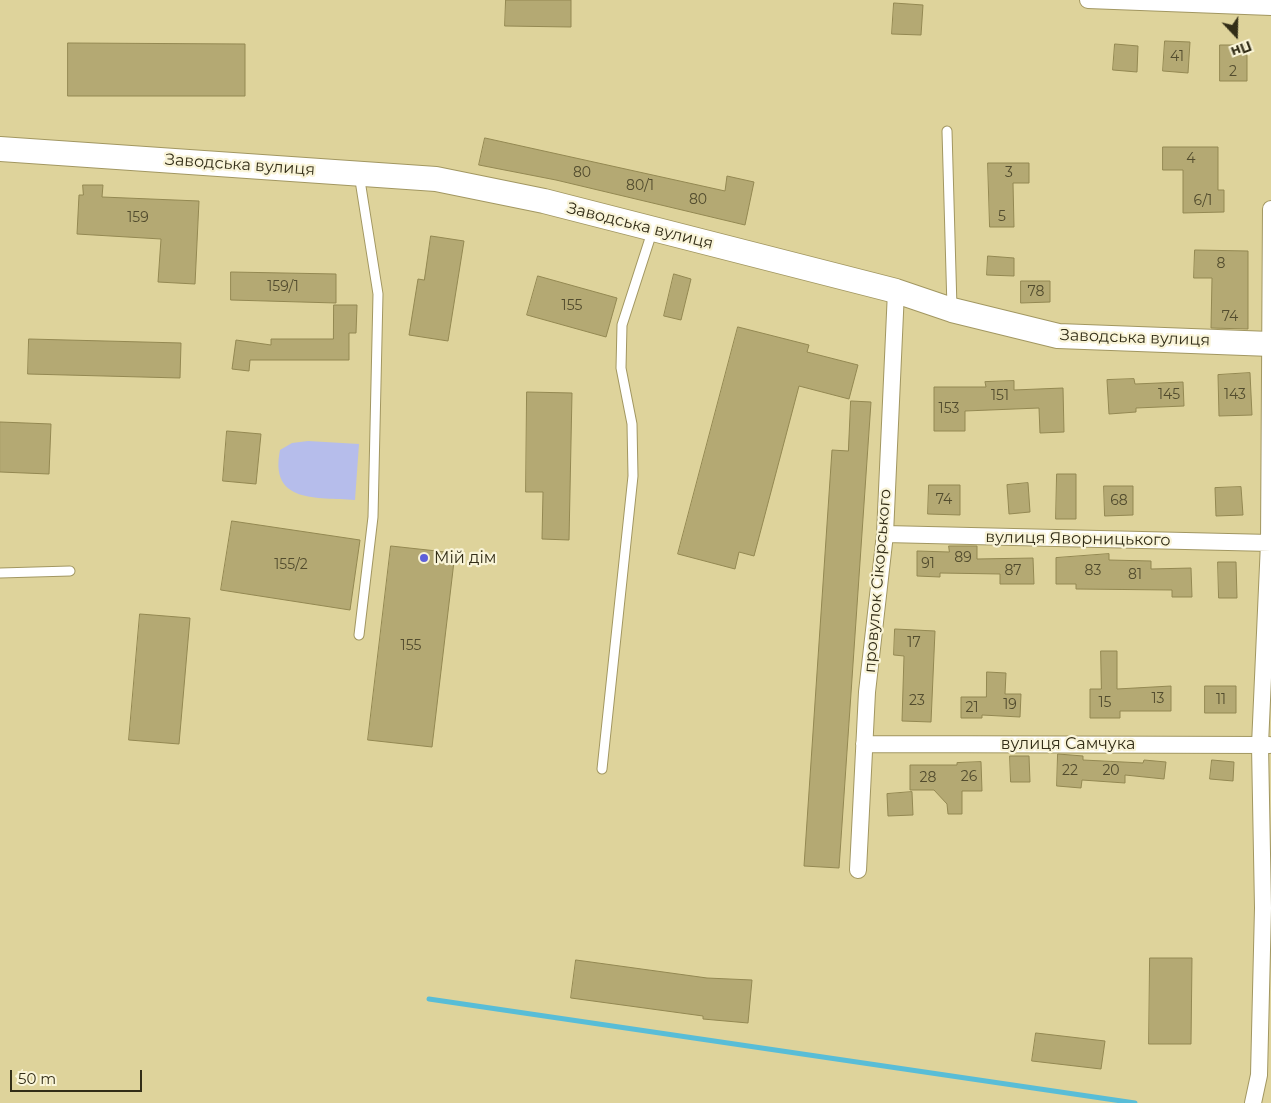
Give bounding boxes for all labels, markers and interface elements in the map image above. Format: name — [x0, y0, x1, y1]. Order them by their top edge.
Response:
north arrow — [1211, 10, 1261, 60]
text: Пн — [1228, 37, 1254, 61]
house number: 41 — [1170, 49, 1184, 65]
house number: 2 — [1229, 64, 1237, 80]
street label: Заводська вулиця — [164, 150, 316, 180]
house number: 4 — [1186, 151, 1196, 167]
house number: 80 — [573, 165, 591, 181]
house number: 3 — [1005, 165, 1013, 181]
house number: 80/1 — [626, 178, 654, 194]
house number: 80 — [689, 192, 707, 208]
house number: 6/1 — [1194, 193, 1212, 209]
street label: Заводська вулиця — [565, 199, 715, 253]
house number: 5 — [998, 209, 1006, 225]
house number: 159 — [127, 210, 149, 226]
house number: 8 — [1217, 256, 1225, 272]
house number: 159/1 — [267, 279, 299, 295]
house number: 78 — [1028, 284, 1044, 300]
house number: 155 — [562, 298, 582, 314]
house number: 74 — [1222, 309, 1238, 325]
street label: Заводська вулиця — [1060, 326, 1210, 350]
house number: 145 — [1158, 387, 1180, 403]
house number: 143 — [1224, 387, 1246, 403]
house number: 151 — [991, 388, 1009, 404]
house number: 153 — [939, 401, 959, 417]
street label: провулок Сікорського — [860, 488, 896, 674]
house number: 74 — [936, 492, 952, 508]
house number: 68 — [1110, 493, 1128, 509]
street label: вулиця Яворницького — [985, 528, 1171, 550]
place label: Мій дім — [434, 548, 496, 568]
house number: 89 — [954, 550, 972, 566]
marker: Мій дім — [418, 552, 430, 564]
house number: 91 — [921, 556, 935, 572]
house number: 155/2 — [274, 557, 308, 573]
house number: 87 — [1004, 563, 1022, 579]
house number: 83 — [1085, 563, 1101, 579]
house number: 81 — [1128, 567, 1142, 583]
house number: 17 — [907, 635, 921, 651]
house number: 155 — [401, 638, 421, 654]
house number: 13 — [1152, 691, 1164, 707]
house number: 11 — [1216, 692, 1226, 708]
house number: 23 — [909, 693, 925, 709]
house number: 15 — [1099, 695, 1111, 711]
house number: 19 — [1003, 697, 1017, 713]
house number: 21 — [965, 700, 979, 716]
street label: вулиця Самчука — [1001, 734, 1135, 754]
house number: 22 — [1062, 763, 1078, 779]
house number: 20 — [1102, 763, 1120, 779]
house number: 26 — [961, 769, 977, 785]
house number: 28 — [920, 770, 936, 786]
scale bar — [12, 1060, 145, 1092]
text: 50 m — [18, 1069, 56, 1088]

